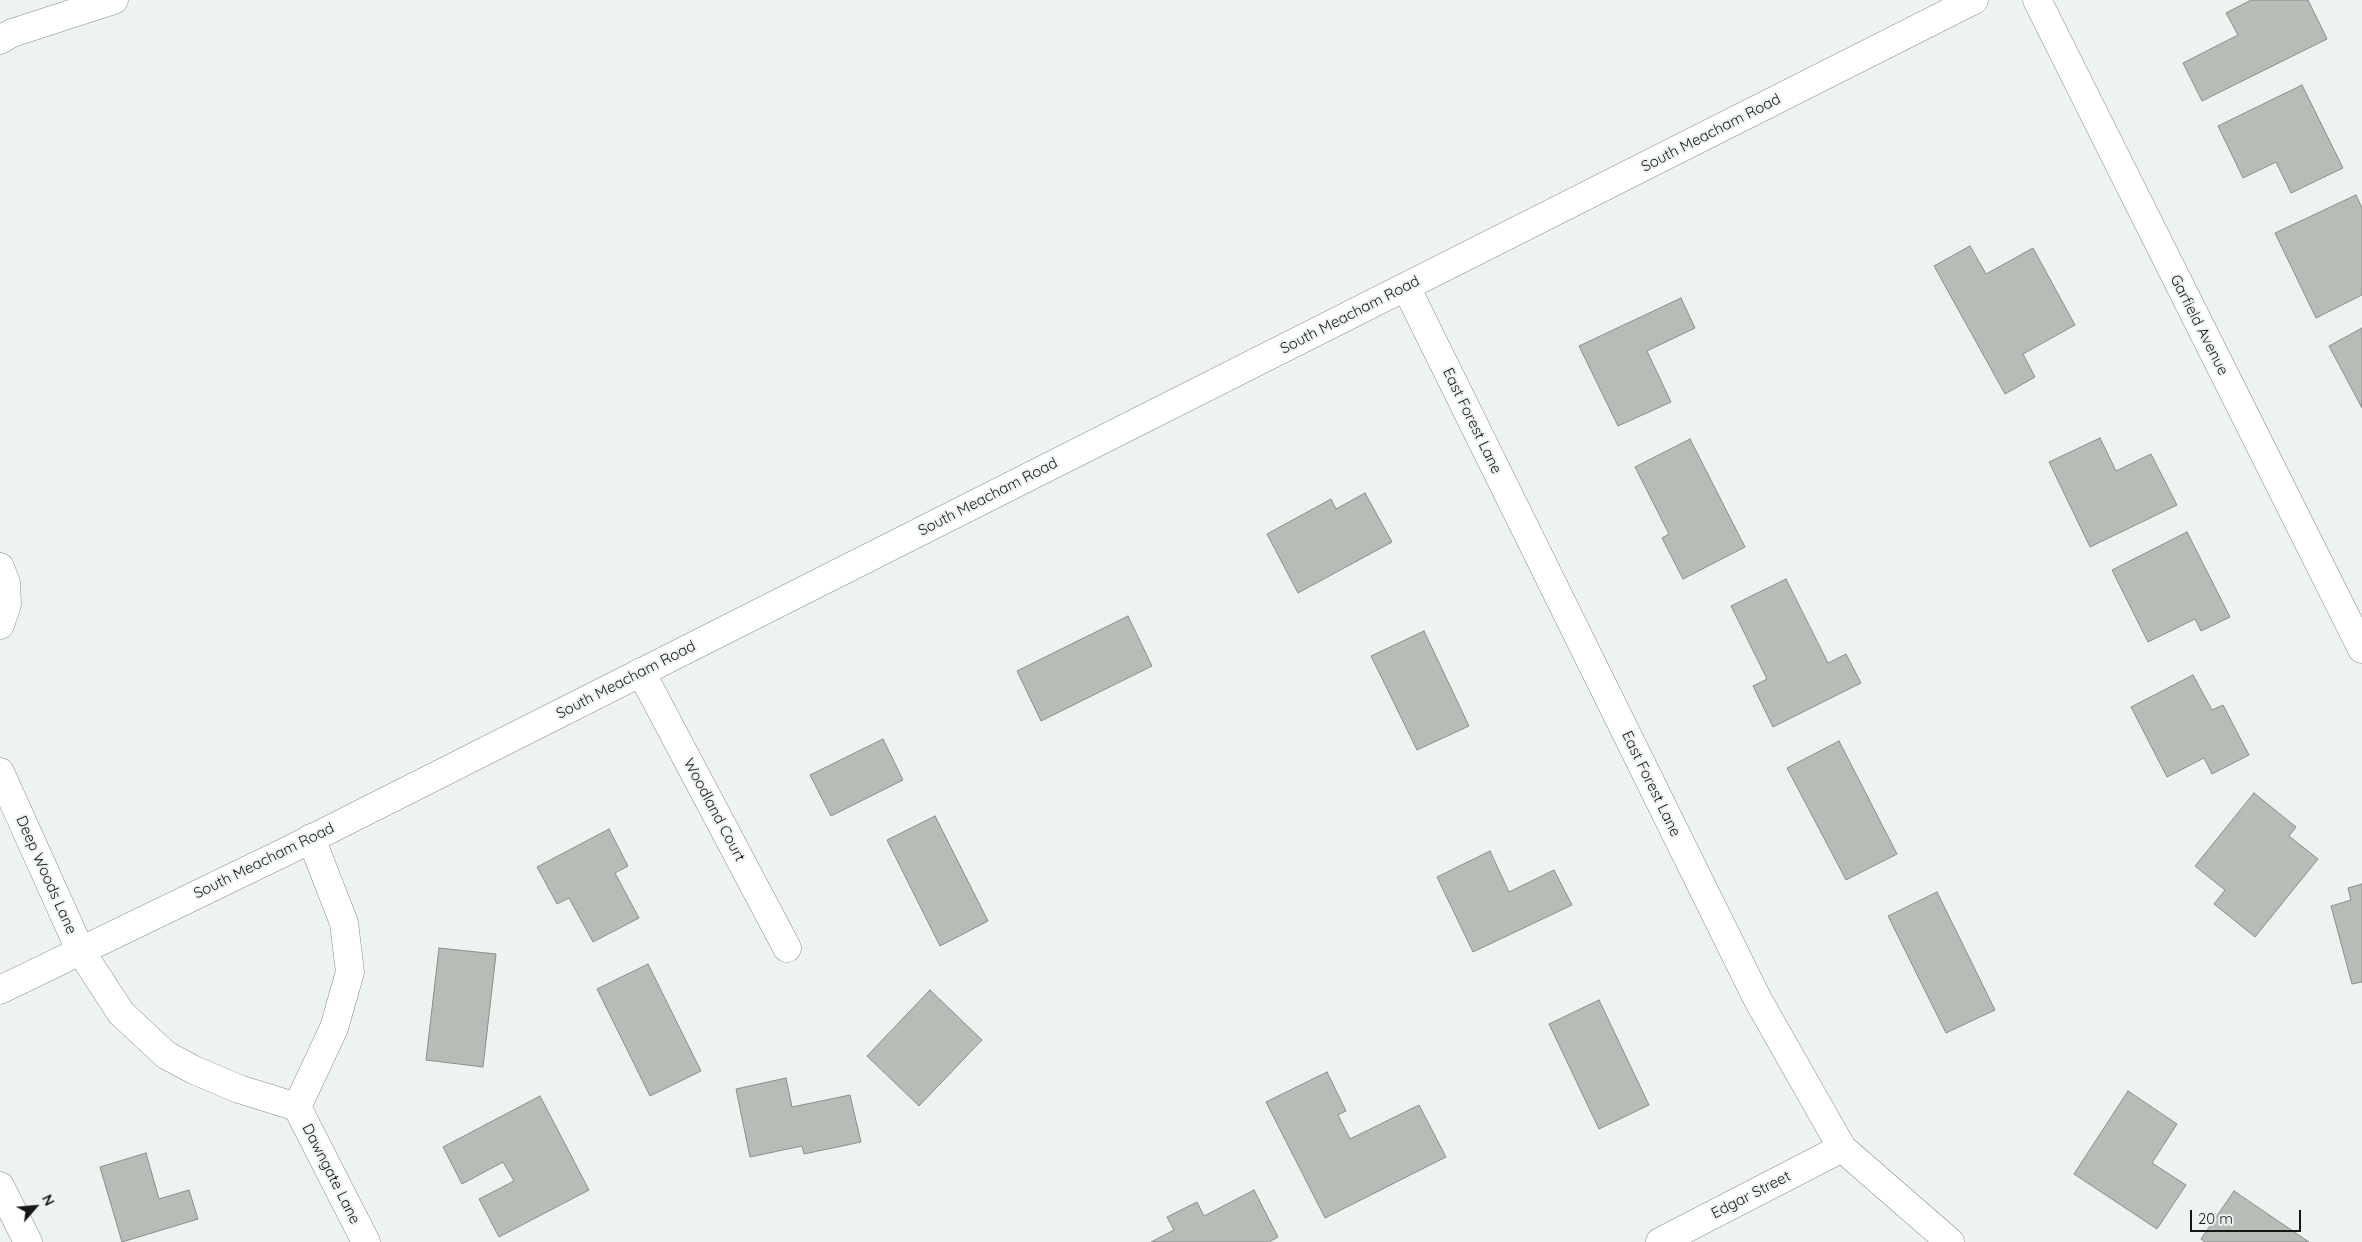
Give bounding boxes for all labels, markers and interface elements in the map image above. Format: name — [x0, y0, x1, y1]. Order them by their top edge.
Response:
street label: South Meacham Road — [1638, 90, 1784, 176]
street label: South Meacham Road — [1277, 272, 1423, 358]
street label: Garfield Avenue — [2166, 272, 2232, 378]
street label: East Forest Lane — [1439, 365, 1505, 477]
street label: South Meacham Road — [915, 454, 1061, 540]
street label: South Meacham Road — [553, 637, 699, 723]
street label: East Forest Lane — [1618, 728, 1684, 840]
street label: Woodland Court — [679, 755, 749, 865]
street label: Deep Woods Lane — [12, 813, 80, 937]
street label: South Meacham Road — [191, 819, 337, 903]
street label: Dawngate Lane — [298, 1121, 364, 1227]
street label: Edgar Street — [1708, 1167, 1794, 1223]
north arrow — [10, 1182, 60, 1232]
text: N — [38, 1192, 59, 1209]
scale bar — [2192, 1200, 2303, 1232]
text: 20 m — [2198, 1209, 2233, 1228]

